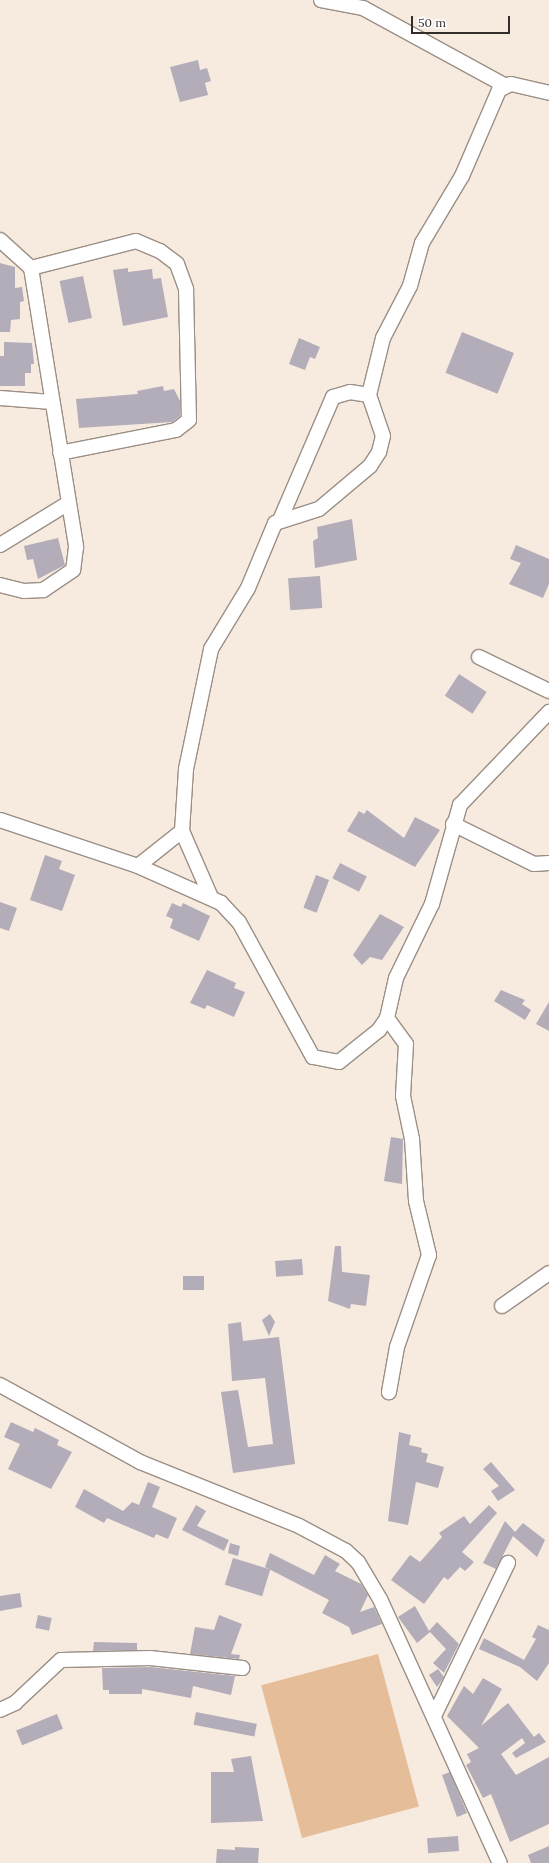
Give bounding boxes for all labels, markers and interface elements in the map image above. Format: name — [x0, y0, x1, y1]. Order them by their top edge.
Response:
scale bar — [413, 8, 512, 34]
text: 50 m — [418, 15, 446, 30]

